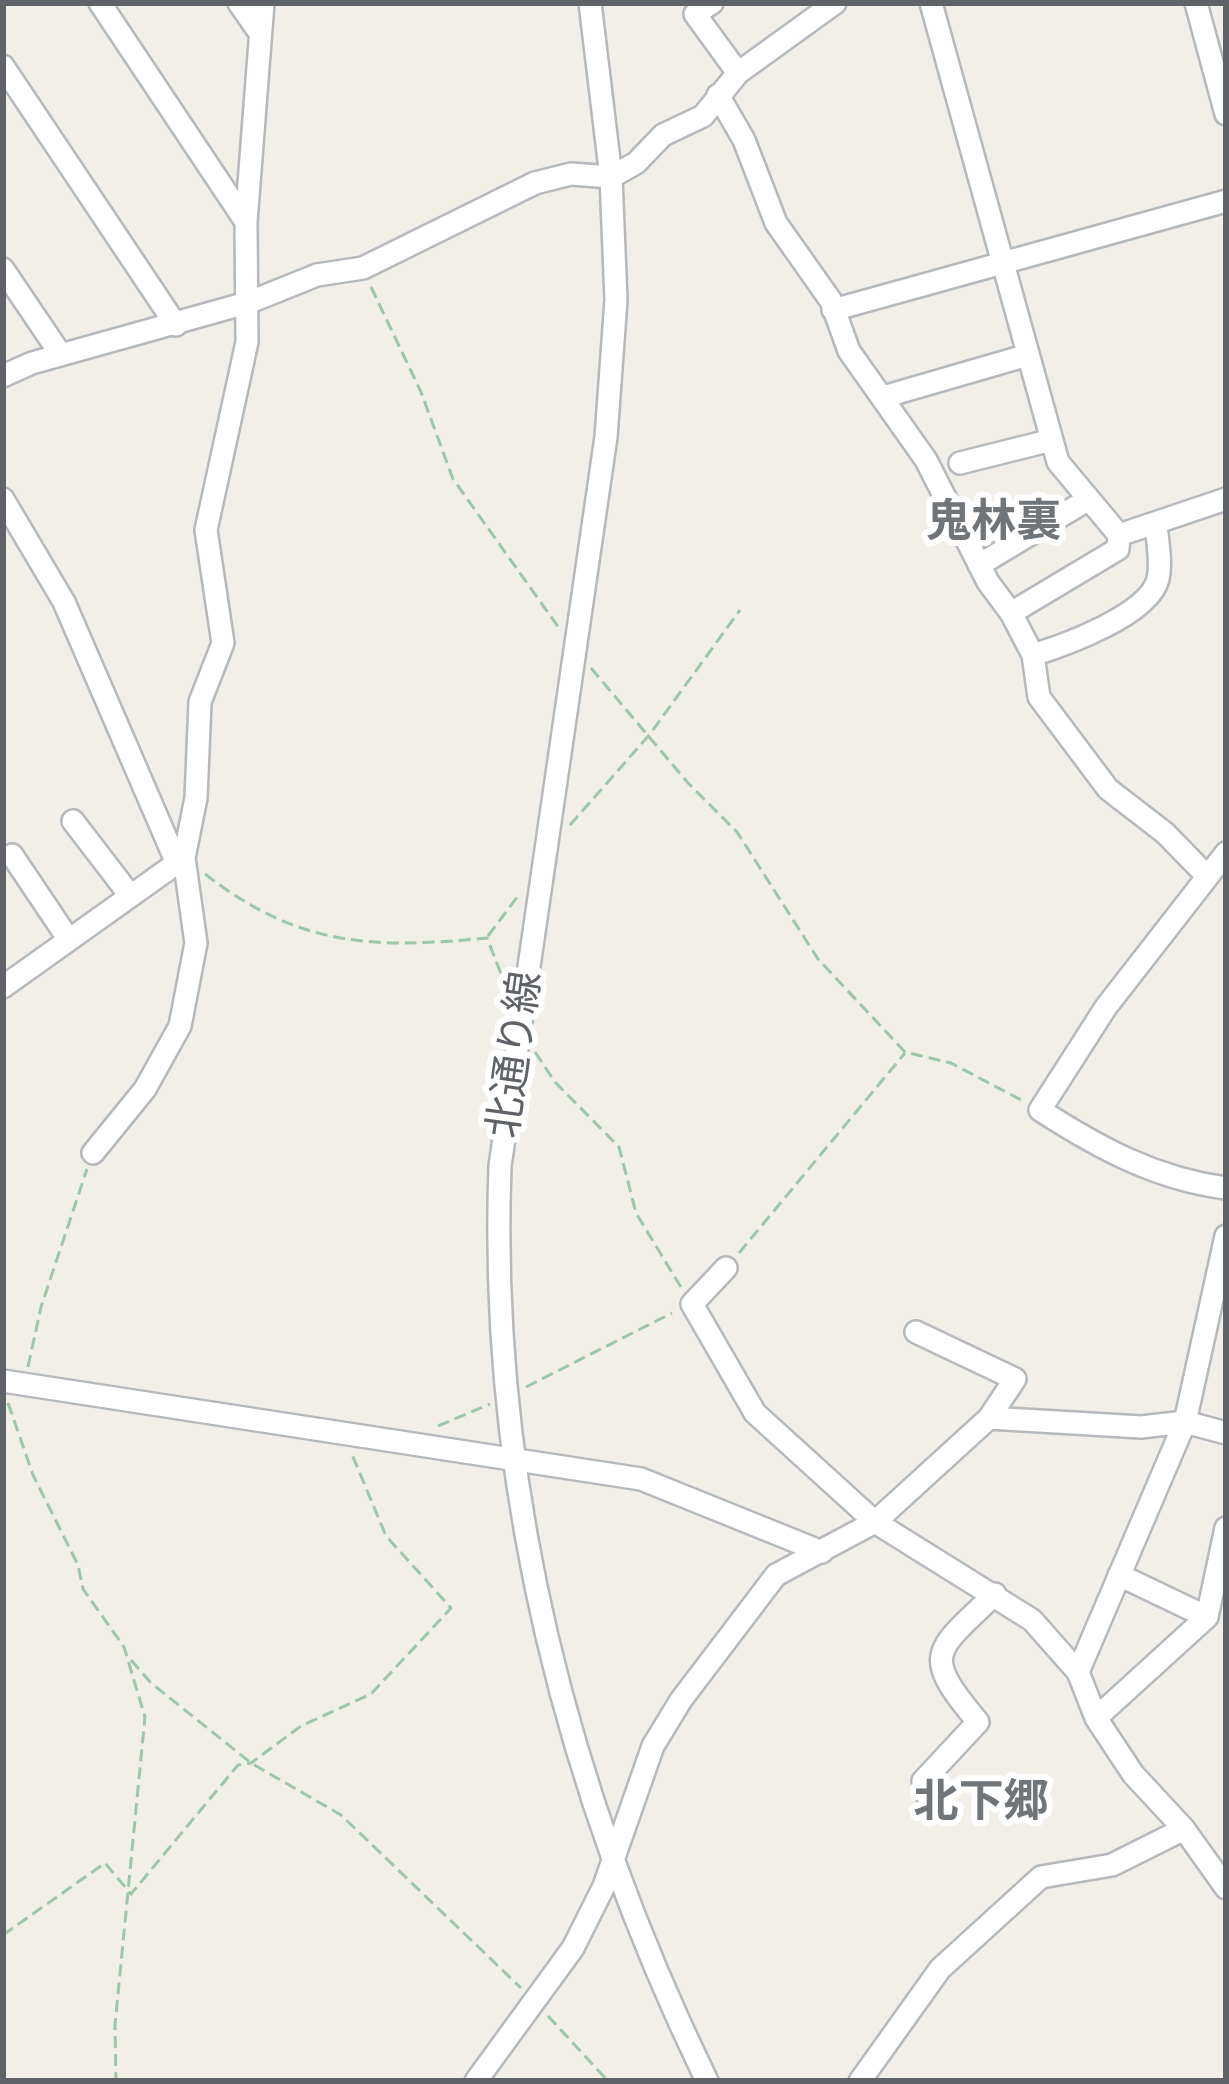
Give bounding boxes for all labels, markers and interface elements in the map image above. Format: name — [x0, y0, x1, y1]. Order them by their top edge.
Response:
district label: 鬼林裏 — [927, 496, 1061, 550]
street label: 北通り線 — [479, 968, 553, 1142]
district label: 北下郷 — [914, 1776, 1048, 1830]

